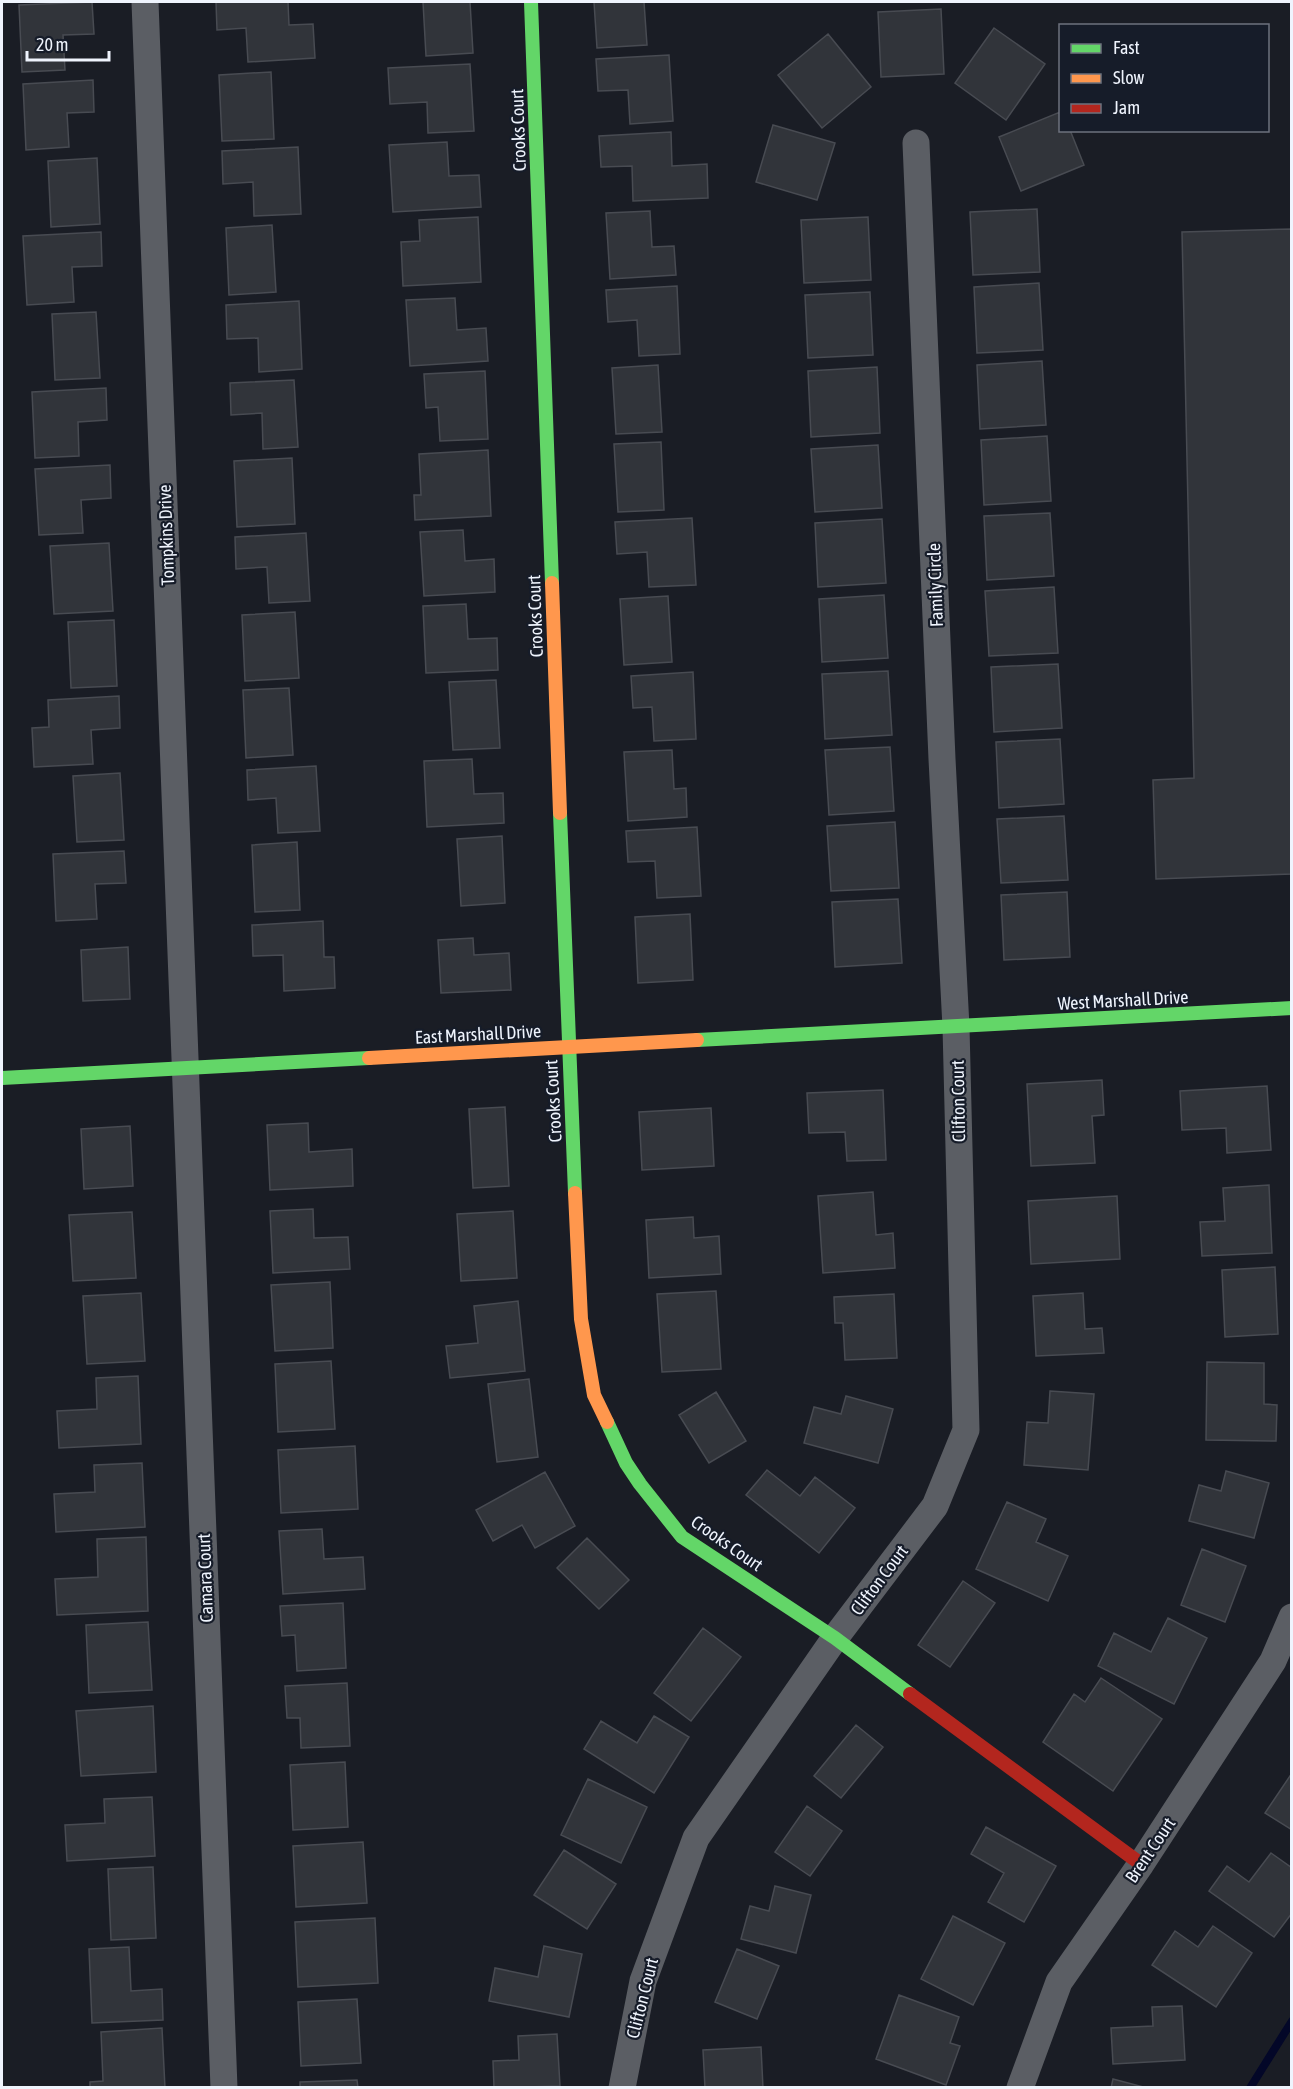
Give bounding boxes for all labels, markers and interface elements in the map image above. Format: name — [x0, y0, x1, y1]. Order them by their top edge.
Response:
scale bar — [27, 24, 110, 62]
legend — [1059, 24, 1269, 132]
text: 20 m — [36, 34, 68, 55]
text: Fast — [1113, 37, 1140, 58]
text: Slow — [1113, 67, 1144, 88]
street label: Crooks Court — [506, 88, 530, 172]
text: Jam — [1113, 97, 1140, 118]
street label: Tompkins Drive — [154, 484, 178, 586]
street label: Family Circle — [923, 543, 947, 627]
street label: Crooks Court — [523, 574, 547, 658]
street label: West Marshall Drive — [1057, 986, 1189, 1014]
street label: East Marshall Drive — [414, 1020, 542, 1048]
street label: Crooks Court — [540, 1059, 566, 1143]
street label: Clifton Court — [947, 1060, 969, 1142]
street label: Crooks Court — [687, 1511, 767, 1575]
street label: Camara Court — [193, 1533, 217, 1623]
street label: Clifton Court — [846, 1541, 912, 1619]
street label: Brent Court — [1121, 1813, 1179, 1887]
street label: Clifton Court — [622, 1956, 662, 2040]

